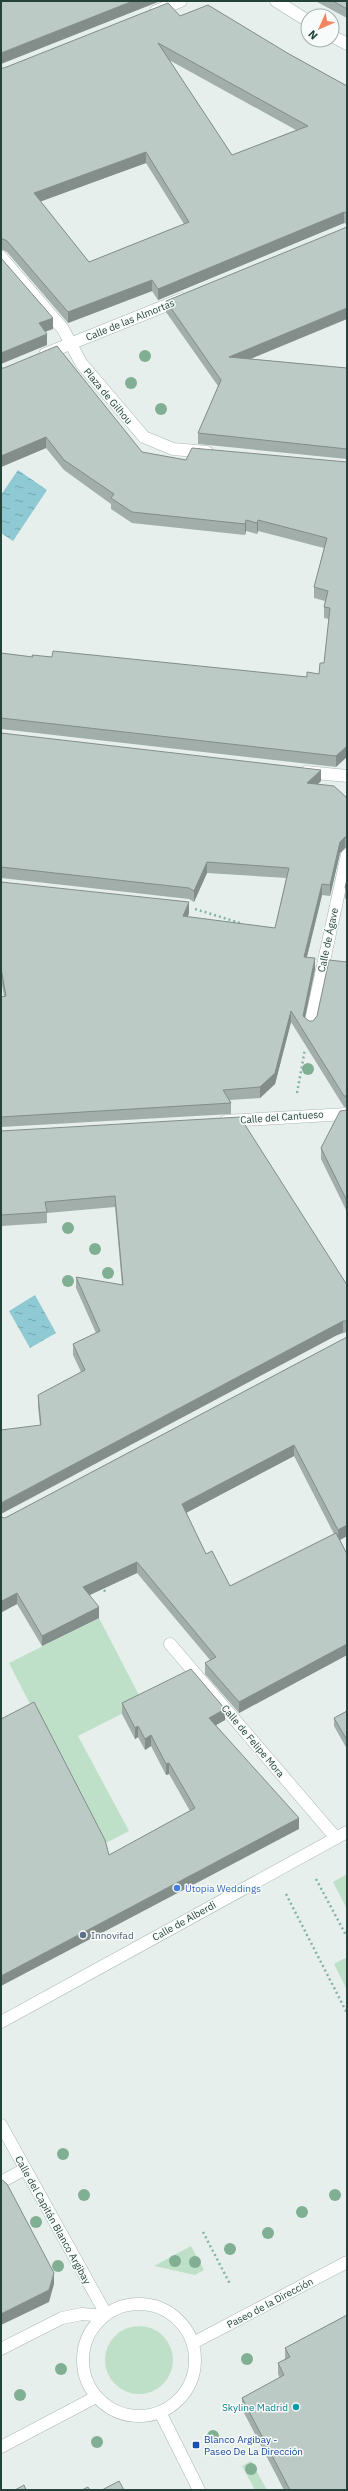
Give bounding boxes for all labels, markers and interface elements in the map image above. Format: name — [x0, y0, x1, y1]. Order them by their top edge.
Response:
north arrow — [300, 8, 340, 48]
text: N — [305, 27, 321, 43]
street label: Calle de las Almortas — [84, 296, 176, 344]
street label: Plaza de Gilhou — [81, 365, 135, 427]
street label: Calle de Ágave — [315, 906, 341, 973]
street label: Calle del Cantueso — [240, 1108, 325, 1126]
street label: Calle de Felipe Mora — [219, 1702, 288, 1780]
place label: Utopia Weddings — [185, 1882, 261, 1895]
marker: Utopia Weddings — [172, 1883, 182, 1893]
street label: Calle de Alberdi — [150, 1898, 218, 1944]
place label: Innovifad — [91, 1929, 134, 1942]
marker: Innovifad — [78, 1930, 88, 1940]
street label: Calle del Capitán Blanco Argibay — [12, 2154, 94, 2286]
street label: Paseo de la Dirección — [225, 2275, 315, 2331]
place label: Skyline Madrid — [222, 2401, 288, 2414]
marker: Skyline Madrid — [291, 2402, 301, 2412]
place label: Blanco Argibay - Paseo De La Dirección — [204, 2433, 303, 2458]
marker: Blanco Argibay - Paseo De La Dirección — [191, 2440, 201, 2450]

